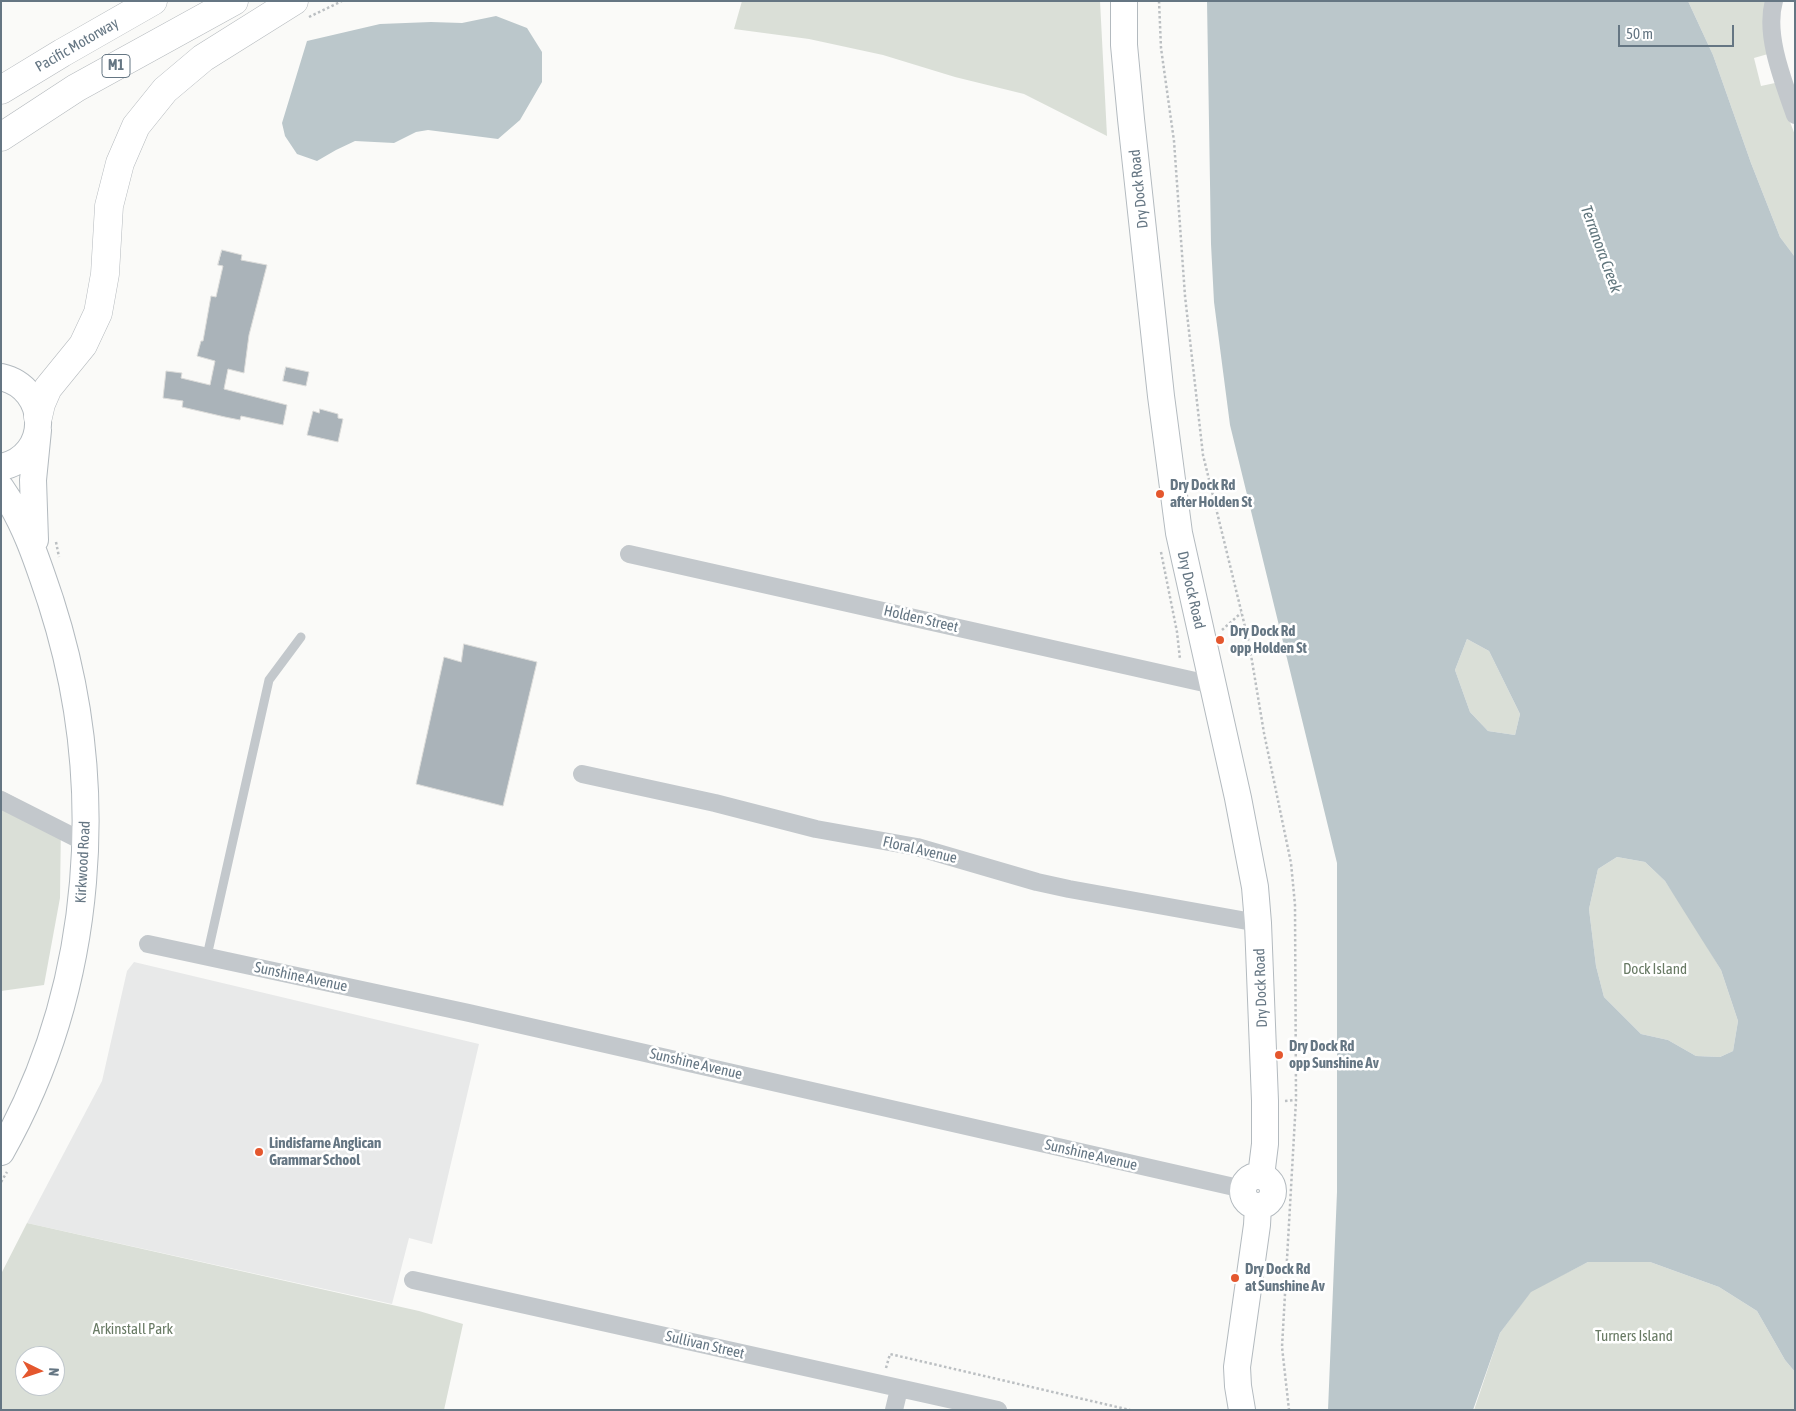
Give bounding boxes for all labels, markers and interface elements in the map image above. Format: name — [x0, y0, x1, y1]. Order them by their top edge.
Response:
street label: Pacific Motorway — [32, 14, 122, 76]
scale bar — [1621, 15, 1737, 47]
text: 50 m — [1626, 25, 1653, 42]
road number: M1 — [102, 54, 130, 78]
street label: Dry Dock Road — [1126, 149, 1152, 229]
water label: Terranora Creek — [1576, 203, 1626, 295]
place label: Dry Dock Rd after Holden St — [1170, 476, 1252, 511]
marker: Dry Dock Rd after Holden St — [1154, 488, 1166, 500]
street label: Dry Dock Road — [1173, 549, 1209, 631]
street label: Holden Street — [882, 602, 960, 636]
place label: Dry Dock Rd opp Holden St — [1230, 622, 1307, 657]
marker: Dry Dock Rd opp Holden St — [1214, 634, 1226, 646]
street label: Kirkwood Road — [72, 820, 94, 904]
street label: Floral Avenue — [881, 833, 959, 867]
street label: Dry Dock Road — [1251, 948, 1271, 1028]
street label: Sunshine Avenue — [253, 958, 349, 996]
park label: Dock Island — [1623, 960, 1687, 978]
place label: Dry Dock Rd opp Sunshine Av — [1289, 1037, 1379, 1072]
street label: Sunshine Avenue — [648, 1045, 744, 1083]
marker: Dry Dock Rd opp Sunshine Av — [1273, 1049, 1285, 1061]
place label: Lindisfarne Anglican Grammar School — [269, 1134, 381, 1169]
street label: Sunshine Avenue — [1043, 1136, 1139, 1174]
marker: Lindisfarne Anglican Grammar School — [253, 1146, 265, 1158]
place label: Dry Dock Rd at Sunshine Av — [1245, 1260, 1325, 1295]
marker: Dry Dock Rd at Sunshine Av — [1229, 1272, 1241, 1284]
park label: Arkinstall Park — [93, 1320, 173, 1338]
street label: Sullivan Street — [664, 1327, 746, 1363]
park label: Turners Island — [1595, 1327, 1673, 1345]
north arrow — [15, 1346, 65, 1396]
text: N — [46, 1367, 62, 1377]

